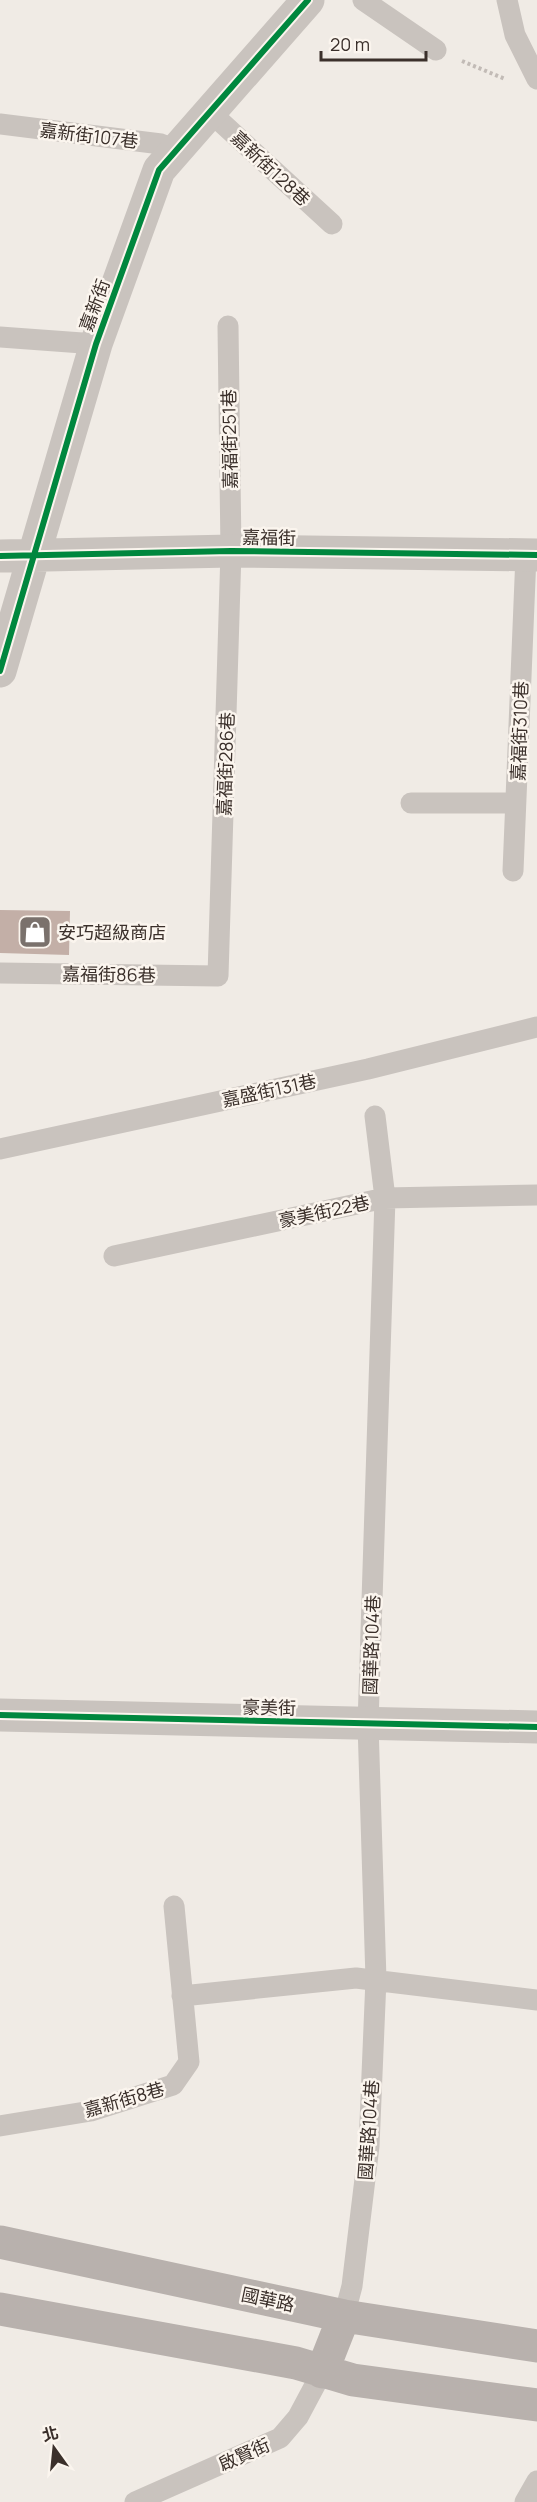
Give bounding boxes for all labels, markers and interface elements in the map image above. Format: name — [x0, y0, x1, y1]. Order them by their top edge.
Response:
scale bar — [321, 24, 426, 62]
text: 20 m — [330, 32, 370, 56]
street label: 嘉新街107巷 — [38, 117, 140, 153]
street label: 嘉新街128巷 — [226, 125, 316, 211]
street label: 嘉新街 — [73, 276, 115, 334]
street label: 嘉福街251巷 — [216, 389, 242, 489]
street label: 嘉福街 — [242, 525, 296, 549]
street label: 嘉福街310巷 — [505, 681, 533, 781]
street label: 嘉福街286巷 — [211, 712, 239, 816]
shop icon: 安巧超級商店 — [17, 914, 53, 950]
place label: 安巧超級商店 — [58, 920, 166, 944]
street label: 嘉福街86巷 — [62, 961, 156, 987]
street label: 嘉盛街131巷 — [220, 1068, 318, 1112]
street label: 豪美街22巷 — [276, 1190, 372, 1232]
street label: 國華路104巷 — [357, 1594, 385, 1696]
street label: 豪美街 — [242, 1695, 296, 1719]
street label: 嘉新街8巷 — [81, 2076, 167, 2122]
street label: 國華路104巷 — [353, 2079, 383, 2181]
street label: 國華路 — [239, 2282, 297, 2316]
north arrow — [24, 2418, 84, 2478]
text: 北 — [40, 2421, 61, 2446]
street label: 啟賢街 — [214, 2432, 274, 2476]

